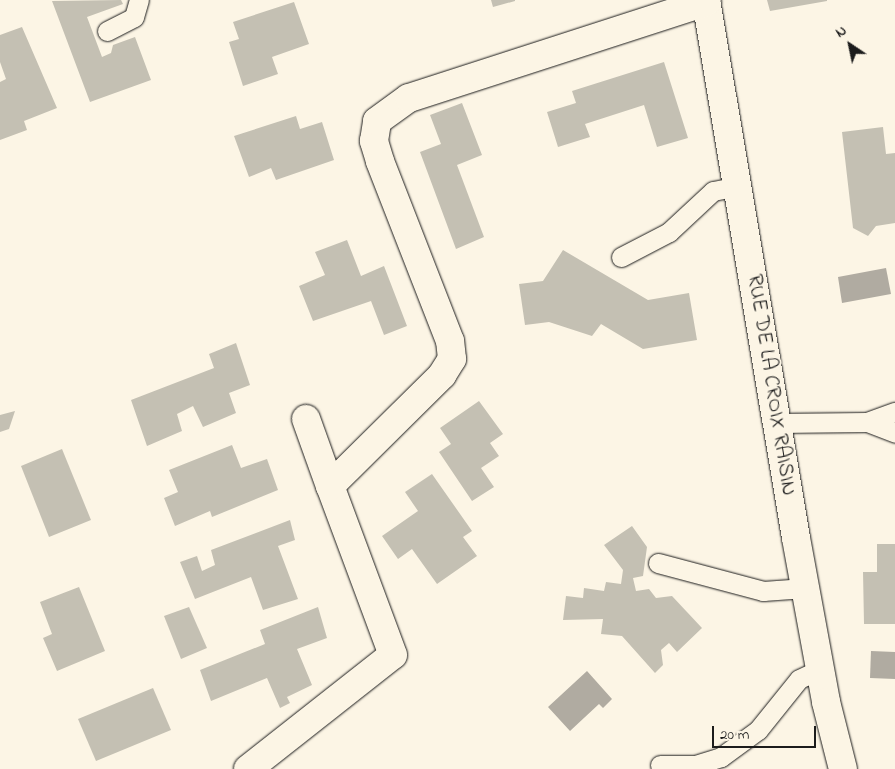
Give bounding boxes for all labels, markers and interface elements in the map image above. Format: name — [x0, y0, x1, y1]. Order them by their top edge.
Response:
north arrow — [825, 20, 875, 70]
text: N — [832, 21, 851, 44]
street label: RUE DE LA CROIX RAISIN — [741, 273, 801, 497]
scale bar — [715, 716, 819, 748]
text: 20 m — [720, 724, 749, 746]

